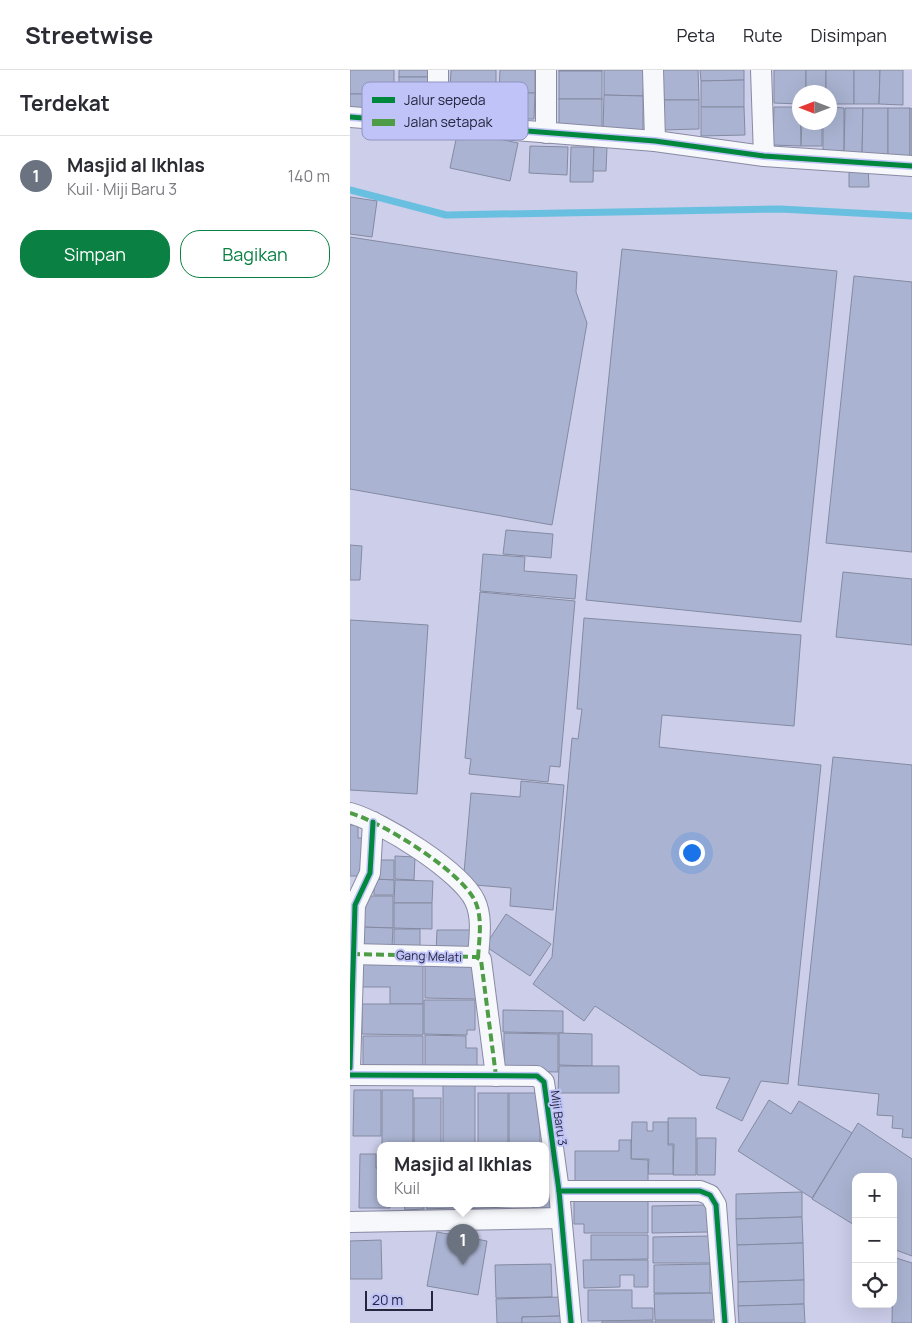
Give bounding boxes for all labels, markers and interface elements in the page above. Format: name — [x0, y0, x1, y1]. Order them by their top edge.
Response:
text: Streetwise — [25, 18, 153, 51]
text: Peta — [676, 23, 715, 47]
text: Rute — [743, 23, 782, 47]
text: Disimpan — [810, 23, 887, 47]
legend — [362, 82, 528, 140]
north arrow — [792, 85, 837, 130]
text: Terdekat — [20, 89, 110, 117]
text: Jalur sepeda — [404, 90, 486, 109]
text: Jalan setapak — [404, 112, 493, 131]
text: Masjid al Ikhlas — [67, 152, 205, 178]
text: 1 — [32, 165, 40, 187]
text: 140 m — [288, 165, 330, 187]
text: Kuil · Miji Baru 3 — [67, 178, 177, 200]
button: Simpan — [20, 230, 170, 278]
button: Bagikan — [180, 230, 330, 278]
your location — [679, 840, 705, 866]
street label: Gang Melati — [396, 946, 462, 966]
street label: Miji Baru 3 — [547, 1089, 571, 1147]
popup — [377, 1142, 549, 1207]
text: Masjid al Ikhlas — [394, 1151, 532, 1177]
map controls — [852, 1173, 897, 1308]
button: + — [852, 1173, 897, 1218]
text: Kuil — [394, 1177, 420, 1199]
button: − — [852, 1218, 897, 1263]
pin: 1 — [447, 1224, 479, 1265]
button: locate — [852, 1263, 897, 1308]
scale bar — [365, 1288, 432, 1311]
text: 20 m — [372, 1290, 403, 1309]

